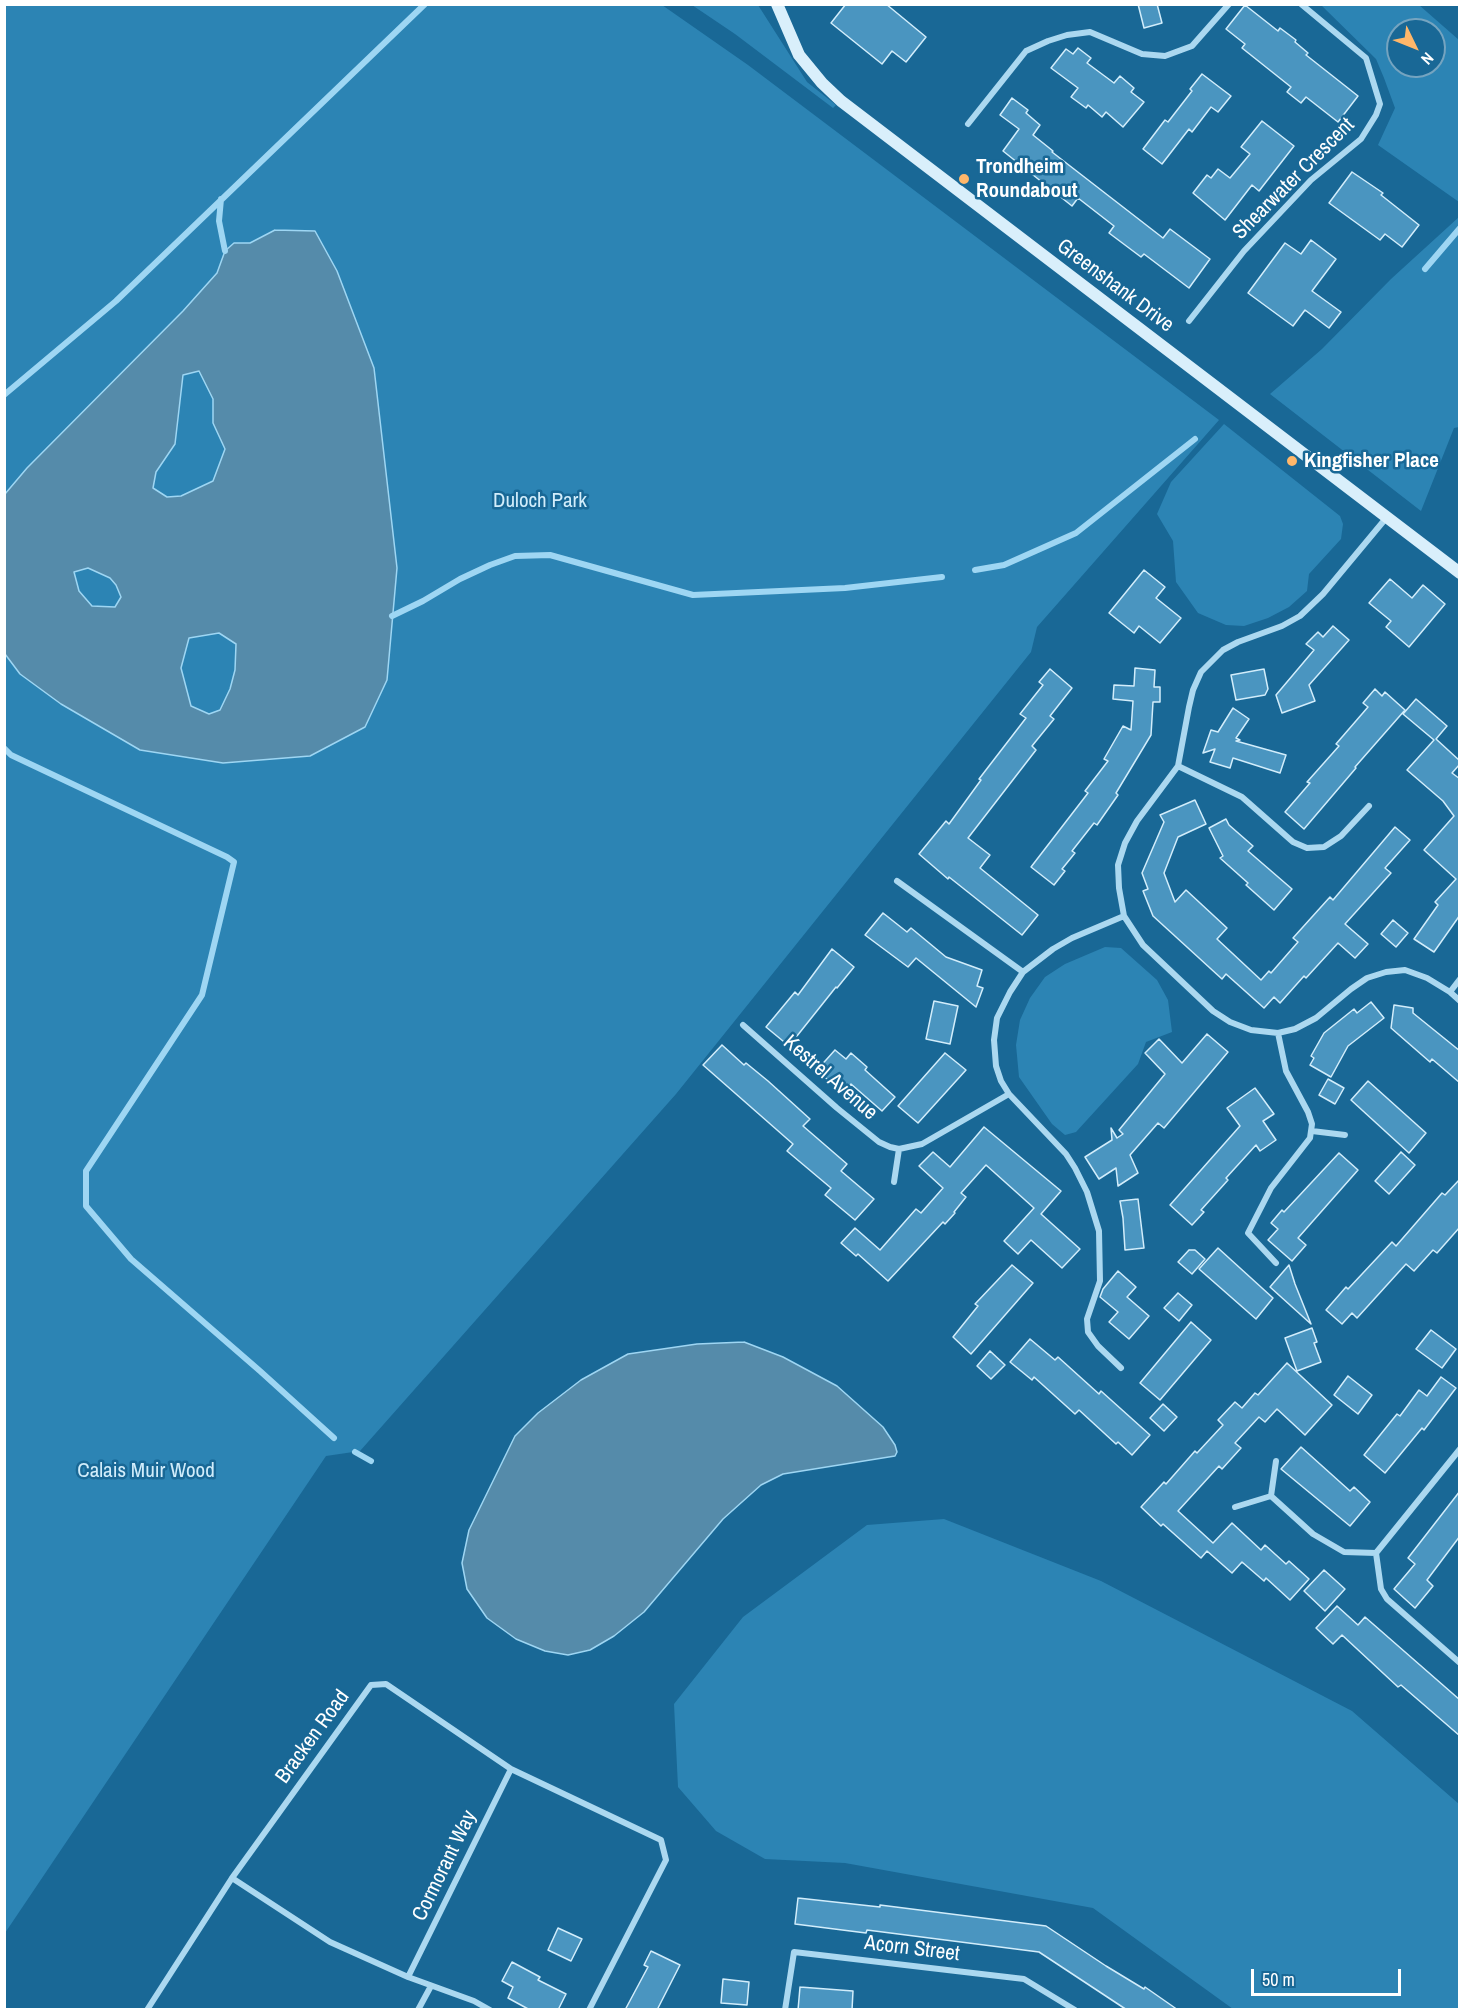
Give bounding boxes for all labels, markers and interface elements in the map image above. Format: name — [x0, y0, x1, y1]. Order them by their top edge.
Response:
north arrow — [1386, 18, 1446, 78]
text: N — [1416, 48, 1439, 70]
street label: Shearwater Crescent — [1228, 113, 1360, 245]
place label: Trondheim Roundabout — [976, 154, 1077, 204]
marker: Trondheim Roundabout — [957, 172, 971, 186]
street label: Greenshank Drive — [1052, 234, 1178, 338]
place label: Kingfisher Place — [1304, 448, 1439, 474]
marker: Kingfisher Place — [1285, 454, 1299, 468]
park label: Duloch Park — [493, 488, 587, 514]
street label: Kestrel Avenue — [778, 1030, 882, 1126]
park label: Calais Muir Wood — [77, 1458, 215, 1484]
street label: Bracken Road — [271, 1685, 355, 1789]
street label: Cormorant Way — [407, 1807, 483, 1925]
street label: Acorn Street — [863, 1931, 961, 1967]
scale bar — [1254, 1957, 1404, 1995]
text: 50 m — [1262, 1967, 1295, 1992]

